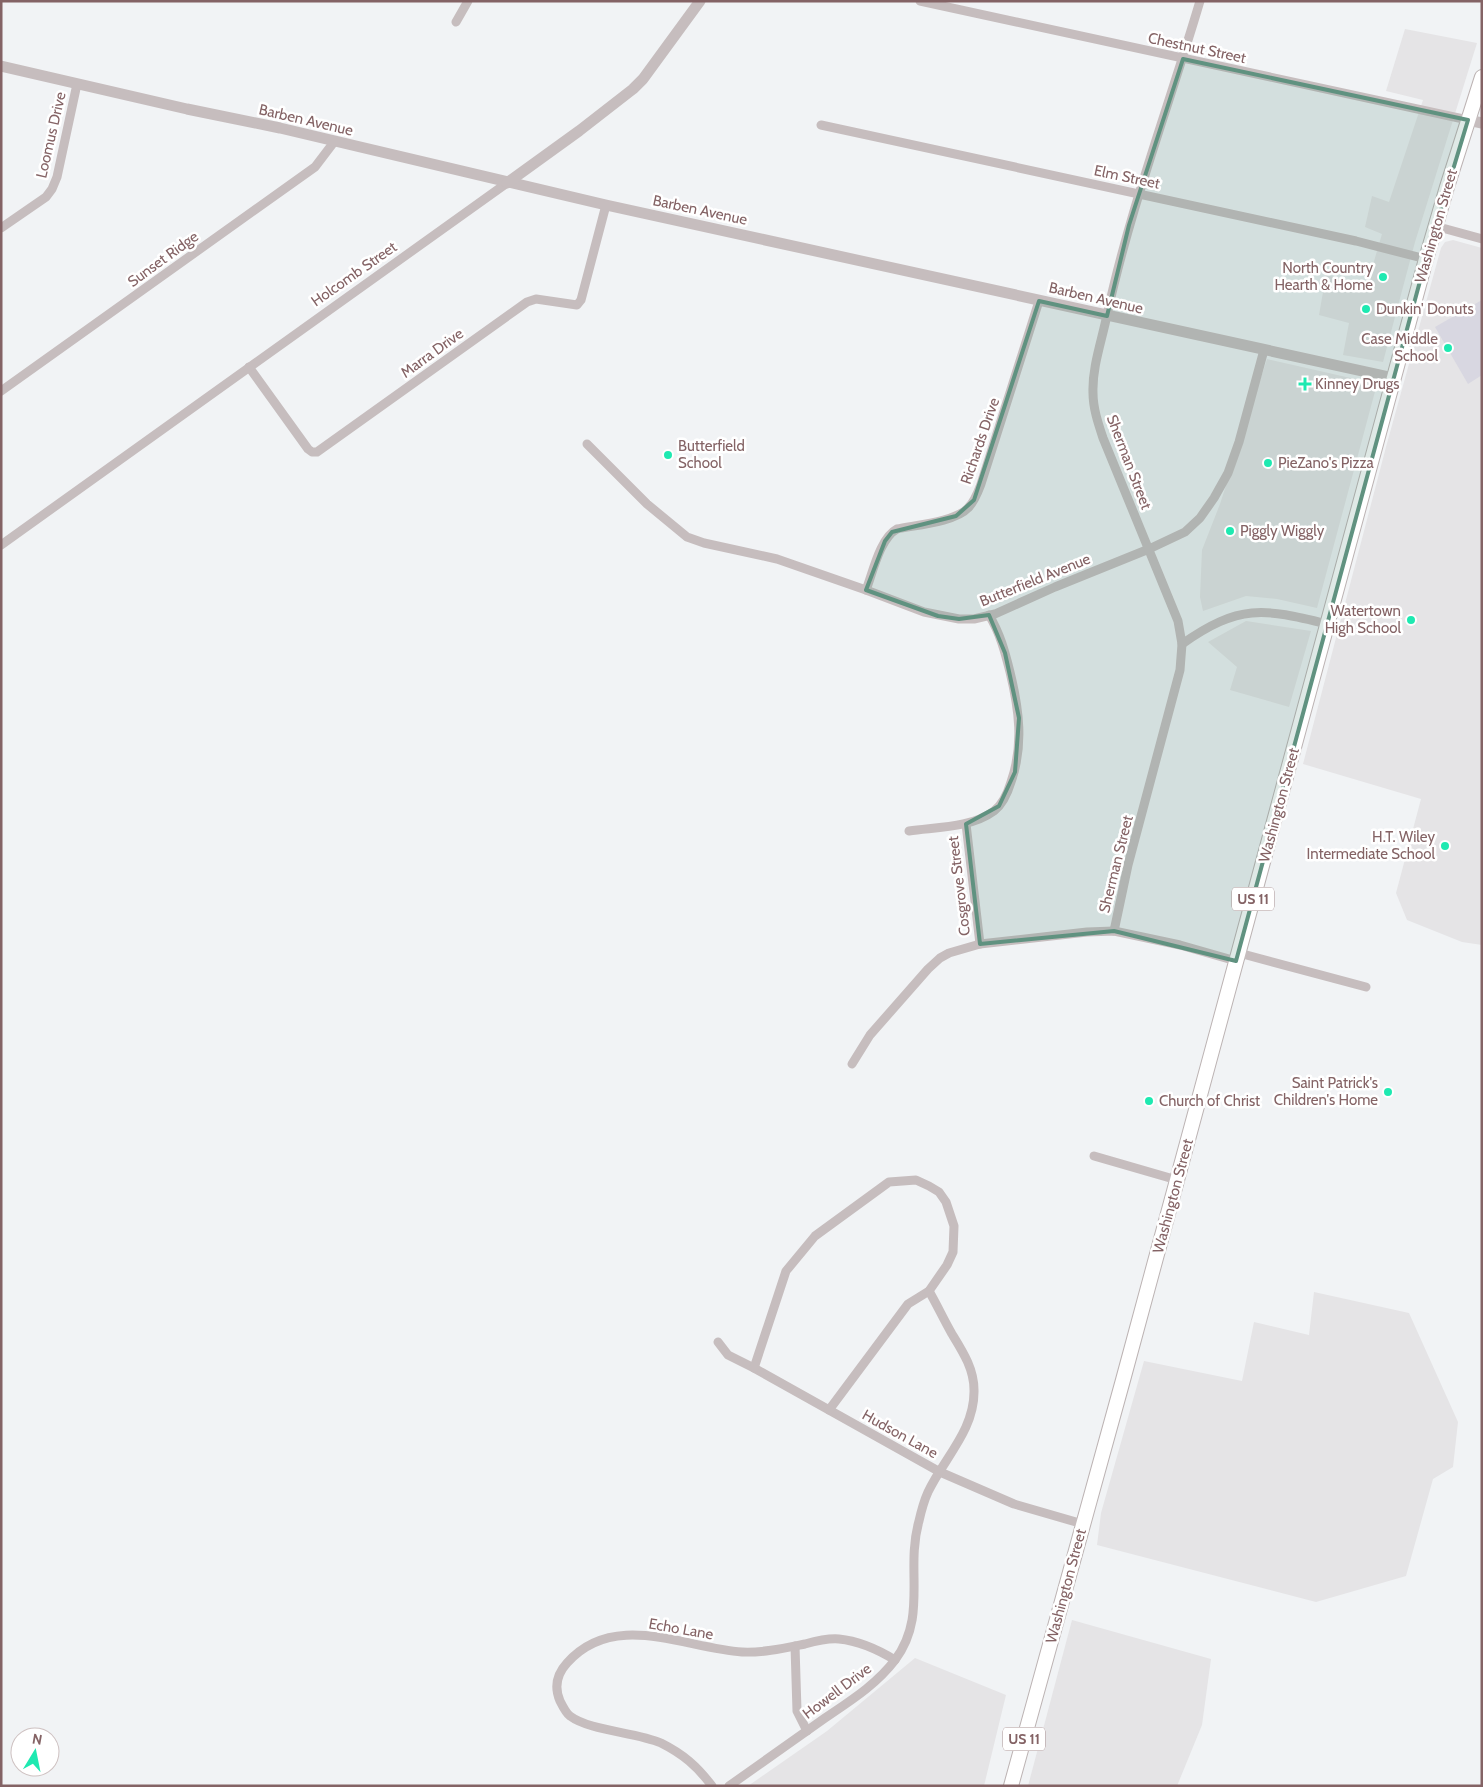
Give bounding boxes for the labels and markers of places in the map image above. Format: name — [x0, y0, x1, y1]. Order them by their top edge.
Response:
place label: North Country Hearth & Home — [1274, 259, 1373, 294]
marker: North Country Hearth & Home — [1377, 271, 1389, 283]
place label: Dunkin' Donuts — [1376, 300, 1474, 318]
marker: Dunkin' Donuts — [1360, 303, 1372, 315]
place label: Case Middle School — [1361, 330, 1438, 365]
marker: Case Middle School — [1442, 342, 1454, 354]
place label: Kinney Drugs — [1315, 375, 1399, 393]
marker: Kinney Drugs — [1299, 378, 1311, 390]
place label: Butterfield School — [678, 437, 745, 472]
marker: Butterfield School — [662, 449, 674, 461]
place label: PieZano's Pizza — [1278, 454, 1375, 472]
marker: PieZano's Pizza — [1262, 457, 1274, 469]
place label: Piggly Wiggly — [1240, 522, 1325, 540]
marker: Piggly Wiggly — [1224, 525, 1236, 537]
place label: Watertown High School — [1325, 602, 1401, 637]
marker: Watertown High School — [1405, 614, 1417, 626]
place label: H.T. Wiley Intermediate School — [1306, 828, 1435, 863]
marker: H.T. Wiley Intermediate School — [1439, 840, 1451, 852]
place label: Saint Patrick's Children's Home — [1274, 1074, 1378, 1109]
marker: Saint Patrick's Children's Home — [1382, 1086, 1394, 1098]
place label: Church of Christ — [1159, 1092, 1260, 1110]
marker: Church of Christ — [1143, 1095, 1155, 1107]

